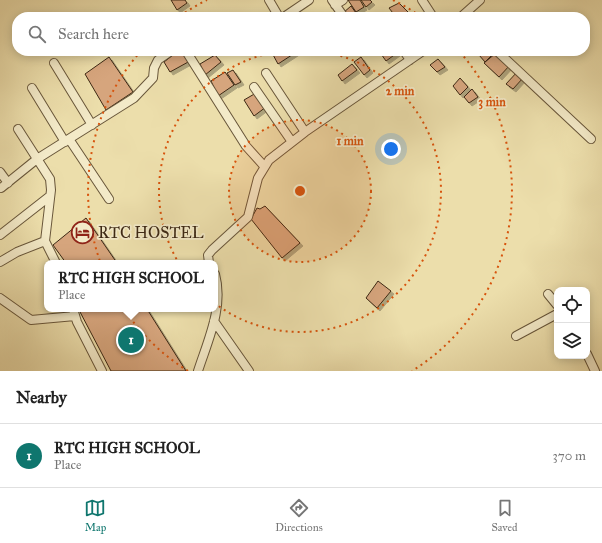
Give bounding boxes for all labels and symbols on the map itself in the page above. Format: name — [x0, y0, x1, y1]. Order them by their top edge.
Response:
text: 2 min — [386, 84, 415, 98]
text: 3 min — [478, 95, 506, 110]
text: 1 min — [336, 134, 364, 148]
your location — [381, 139, 401, 159]
centre of rings — [293, 184, 307, 198]
hotel icon: RTC HOSTEL — [70, 219, 96, 245]
place label: RTC HOSTEL — [98, 223, 204, 242]
pin: 1 — [118, 325, 144, 355]

